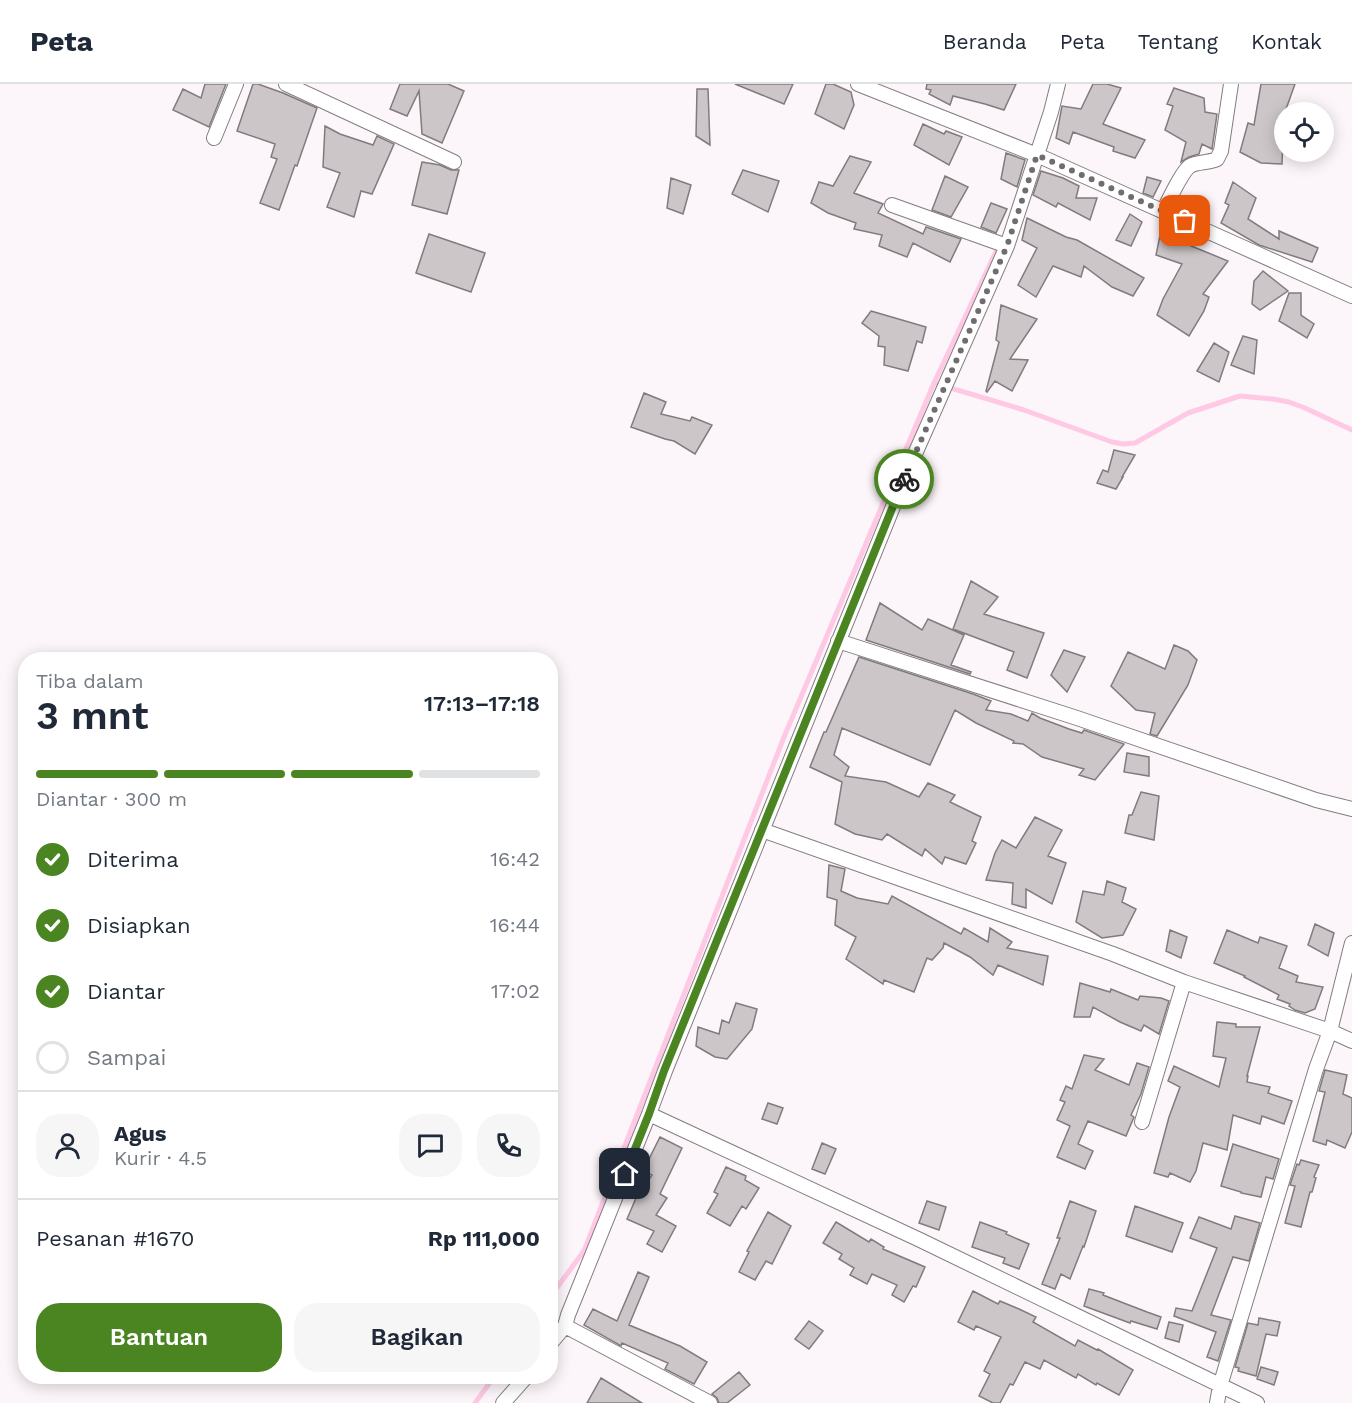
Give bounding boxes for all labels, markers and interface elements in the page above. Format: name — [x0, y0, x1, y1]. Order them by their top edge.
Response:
text: Peta — [30, 25, 93, 58]
text: Beranda — [943, 29, 1027, 54]
text: Peta — [1060, 29, 1105, 54]
text: Tentang — [1138, 29, 1218, 54]
text: Kontak — [1251, 29, 1322, 54]
map controls — [1274, 102, 1334, 162]
button: locate — [1274, 102, 1334, 162]
pin — [1159, 195, 1210, 246]
icon: bag — [1168, 204, 1201, 237]
courier — [874, 449, 934, 509]
icon: bike — [888, 463, 921, 496]
text: Tiba dalam — [36, 669, 144, 693]
text: 17:13–17:18 — [424, 691, 540, 716]
text: 3 mnt — [36, 693, 149, 738]
text: Diantar · 300 m — [36, 787, 187, 811]
icon: check — [36, 843, 69, 876]
text: Diterima — [87, 847, 179, 872]
text: 16:42 — [490, 847, 540, 871]
icon: check — [36, 909, 69, 942]
text: Disiapkan — [87, 913, 191, 938]
text: 16:44 — [490, 913, 540, 937]
icon: check — [36, 975, 69, 1008]
text: Diantar — [87, 979, 165, 1004]
text: 17:02 — [491, 979, 540, 1003]
text: Sampai — [87, 1045, 166, 1070]
button: person — [36, 1114, 99, 1177]
button: chat — [399, 1114, 462, 1177]
button: phone — [477, 1114, 540, 1177]
text: Agus — [114, 1121, 167, 1146]
text: Kurir · 4.5 — [114, 1146, 207, 1170]
pin — [599, 1148, 650, 1199]
icon: home — [608, 1157, 641, 1190]
text: Pesanan #1670 — [36, 1226, 195, 1251]
text: Rp 111,000 — [428, 1226, 540, 1251]
button: Bantuan — [36, 1303, 282, 1372]
button: Bagikan — [294, 1303, 540, 1372]

